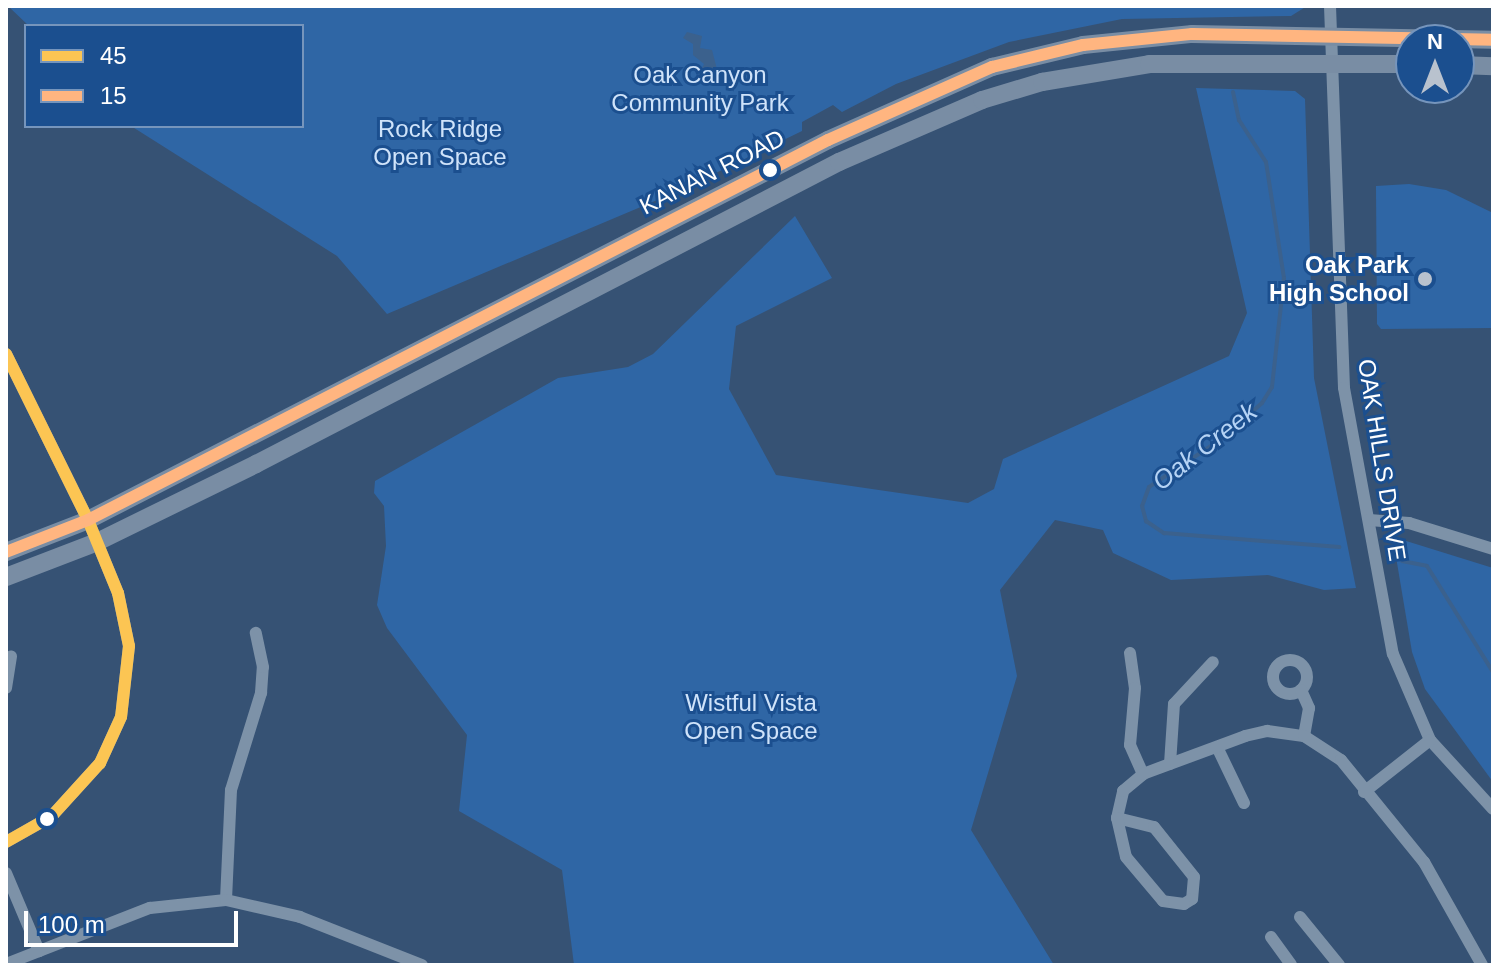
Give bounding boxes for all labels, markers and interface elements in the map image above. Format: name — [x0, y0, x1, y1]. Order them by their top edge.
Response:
legend — [24, 24, 304, 128]
north arrow — [1395, 24, 1475, 104]
text: N — [1427, 29, 1443, 54]
text: 45 — [100, 42, 127, 69]
park label: Oak Canyon Community Park — [611, 61, 789, 117]
text: 15 — [100, 82, 127, 109]
park label: Rock Ridge Open Space — [373, 115, 507, 171]
street label: KANAN ROAD — [635, 123, 789, 221]
unlabelled marker — [762, 162, 778, 178]
place label: Oak Park High School — [1269, 251, 1409, 307]
marker: Oak Park High School — [1416, 270, 1434, 288]
street label: OAK HILLS DRIVE — [1352, 357, 1412, 563]
water label: Oak Creek — [1146, 396, 1264, 498]
park label: Wistful Vista Open Space — [684, 689, 818, 745]
unlabelled marker — [39, 811, 55, 827]
scale bar — [28, 895, 242, 945]
text: 100 m — [38, 911, 105, 938]

